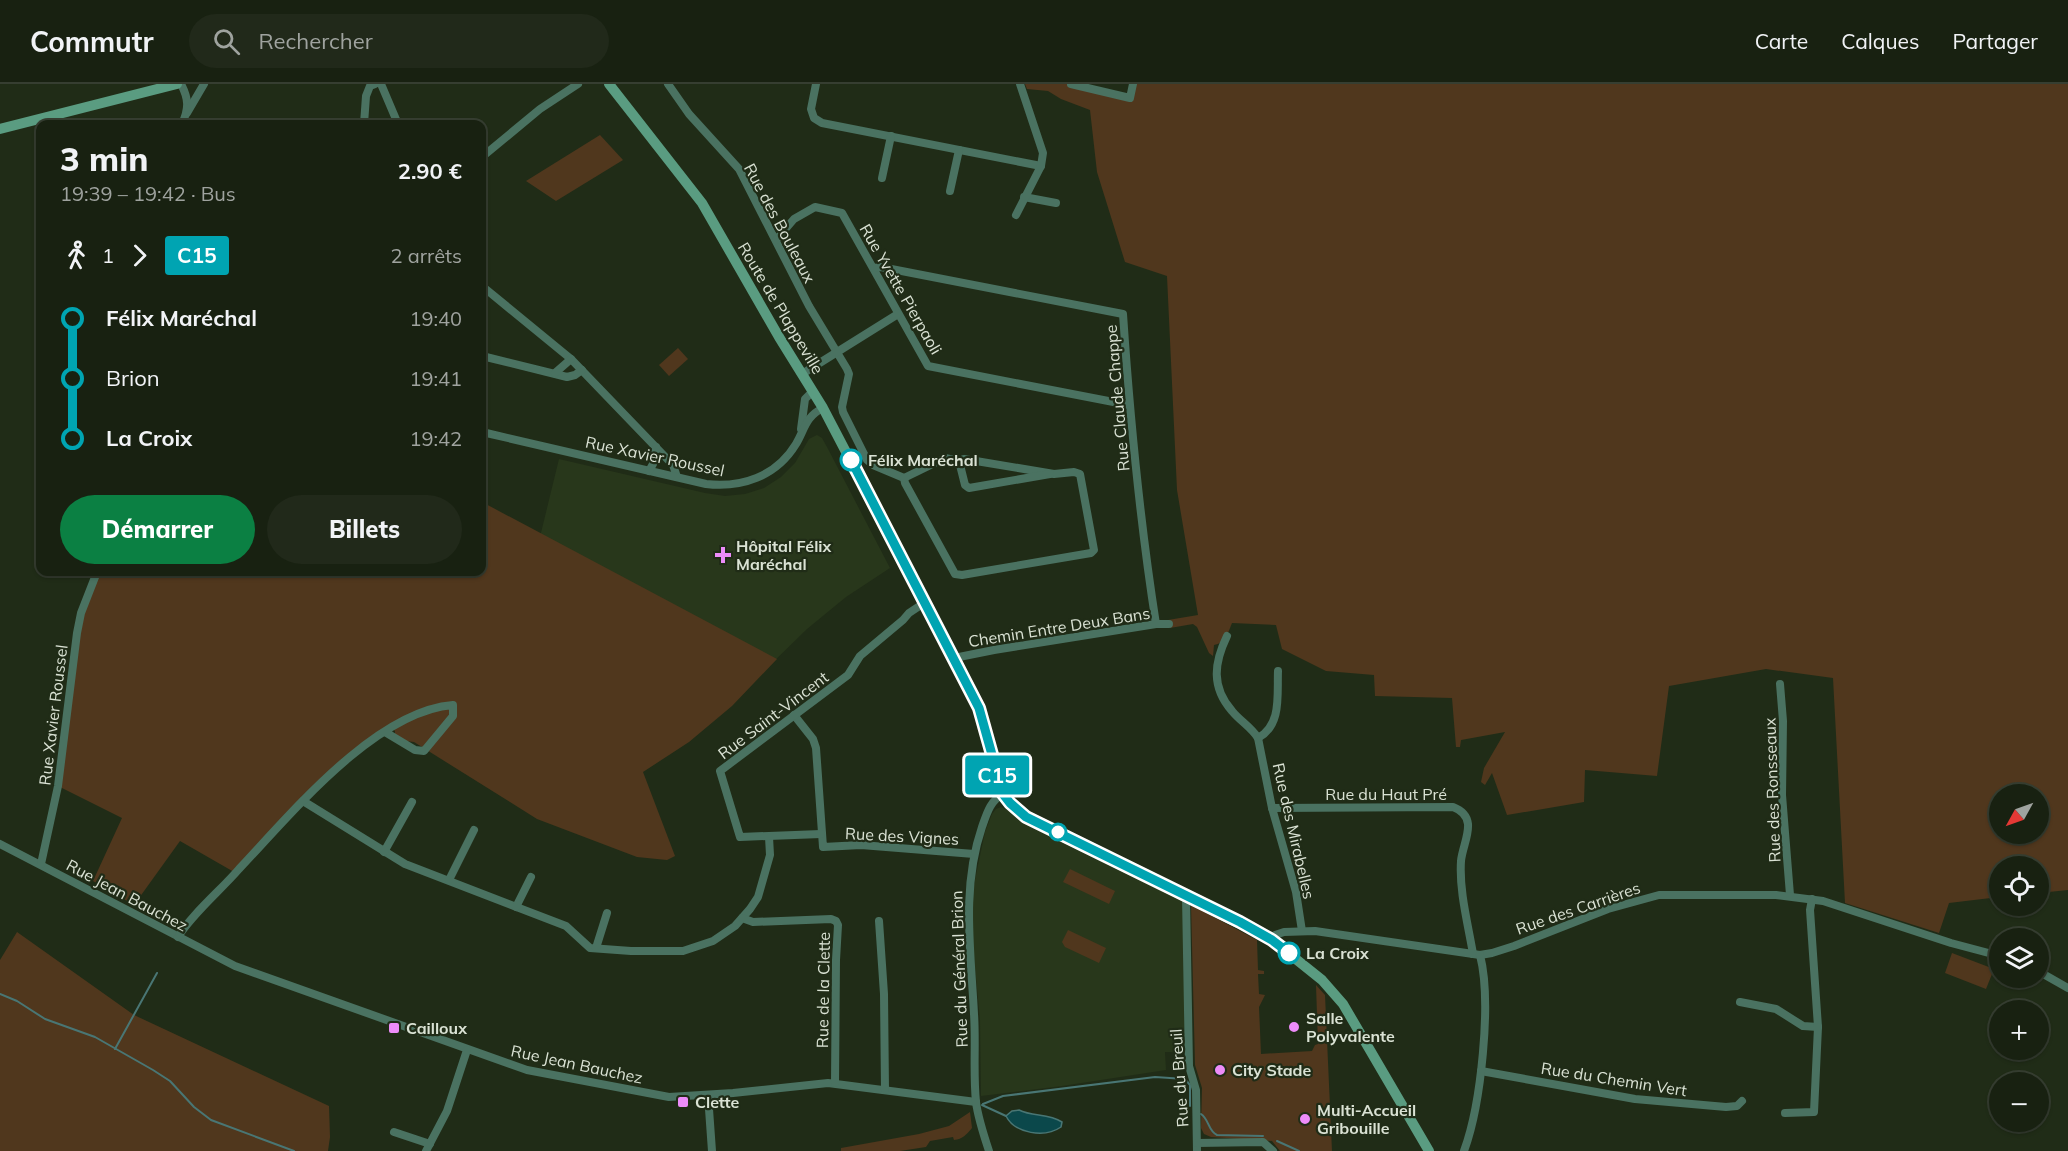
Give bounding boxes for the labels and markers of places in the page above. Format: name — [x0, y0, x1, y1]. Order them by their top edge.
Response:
marker: Félix Maréchal — [840, 449, 862, 471]
place label: Félix Maréchal — [868, 450, 978, 470]
place label: Hôpital Félix Maréchal — [736, 536, 831, 574]
marker: Hôpital Félix Maréchal — [714, 546, 732, 564]
unlabelled marker — [1049, 823, 1067, 841]
marker: La Croix — [1278, 942, 1300, 964]
place label: La Croix — [1306, 943, 1369, 963]
place label: Salle Polyvalente — [1306, 1008, 1395, 1046]
place label: Cailloux — [406, 1018, 467, 1038]
marker: Salle Polyvalente — [1287, 1020, 1301, 1034]
marker: Cailloux — [387, 1021, 401, 1035]
place label: City Stade — [1232, 1060, 1312, 1080]
marker: City Stade — [1213, 1063, 1227, 1077]
place label: Clette — [695, 1092, 739, 1112]
marker: Clette — [676, 1095, 690, 1109]
place label: Multi-Accueil Gribouille — [1317, 1100, 1416, 1138]
marker: Multi-Accueil Gribouille — [1298, 1112, 1312, 1126]

